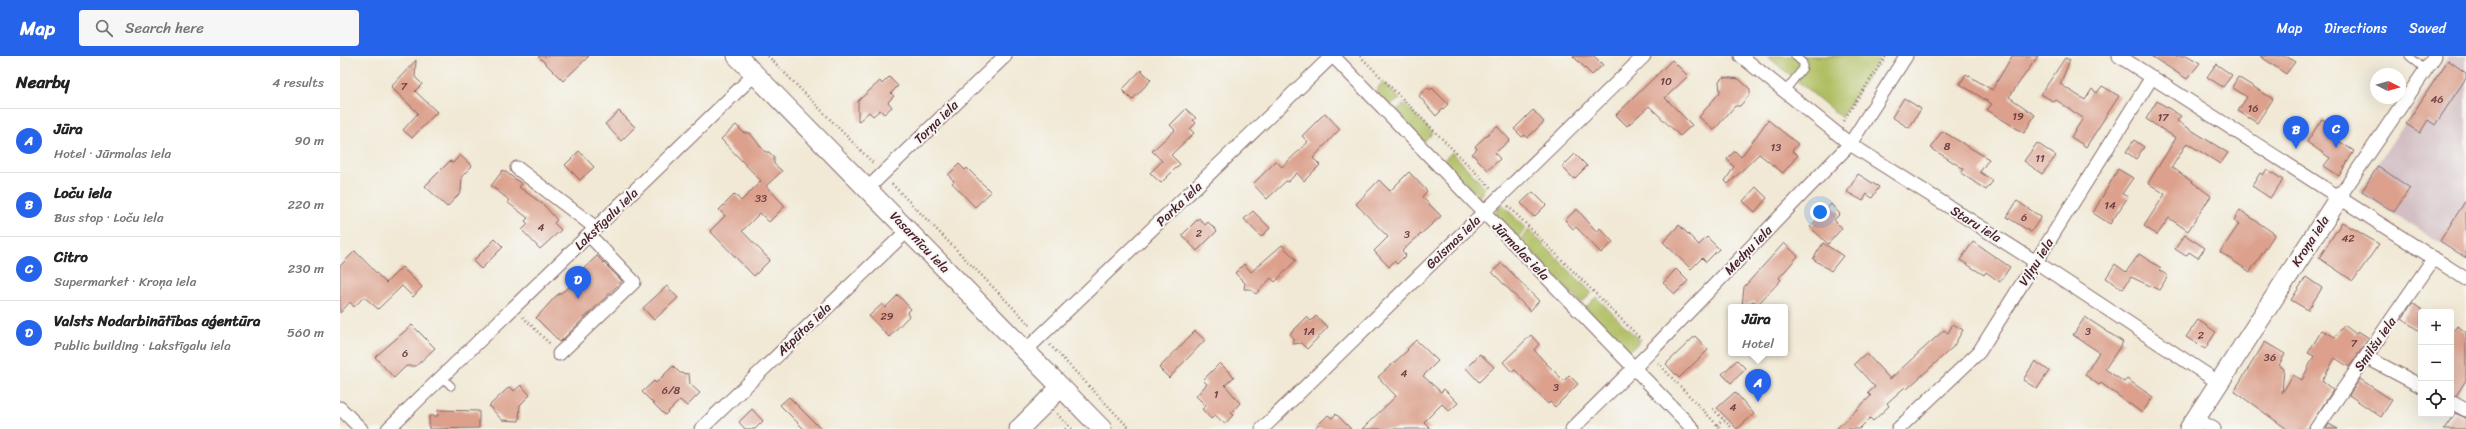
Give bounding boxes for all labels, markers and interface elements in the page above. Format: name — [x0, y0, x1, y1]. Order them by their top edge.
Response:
search box — [79, 10, 359, 46]
text: Map — [20, 12, 55, 45]
text: Search here — [125, 15, 204, 41]
text: Map — [2276, 16, 2302, 41]
text: Directions — [2324, 16, 2387, 41]
text: Saved — [2409, 16, 2446, 41]
icon: search — [93, 17, 115, 39]
text: Nearby — [16, 67, 70, 97]
north arrow — [2370, 68, 2406, 104]
text: 4 results — [272, 71, 324, 94]
house number: 10 — [1660, 72, 1672, 91]
house number: 7 — [401, 77, 408, 96]
house number: 46 — [2430, 90, 2444, 109]
street label: Torņa iela — [908, 94, 964, 150]
house number: 16 — [2248, 99, 2258, 118]
house number: 19 — [2012, 107, 2024, 126]
house number: 17 — [2158, 108, 2169, 127]
pin: C — [2323, 115, 2349, 148]
text: Jūra — [54, 116, 83, 142]
pin: B — [2283, 116, 2309, 149]
text: A — [25, 129, 33, 152]
text: 90 m — [294, 129, 324, 152]
house number: 8 — [1944, 137, 1951, 156]
house number: 13 — [1771, 138, 1781, 157]
text: Hotel · Jūrmalas iela — [54, 142, 171, 165]
house number: 11 — [2035, 149, 2045, 168]
street label: Parka iela — [1150, 176, 1208, 232]
text: Loču iela — [54, 180, 112, 206]
street label: Lakstīgalu iela — [569, 182, 644, 256]
house number: 33 — [755, 189, 767, 208]
text: B — [25, 193, 33, 216]
text: 220 m — [287, 193, 324, 216]
house number: 14 — [2104, 196, 2116, 215]
street label: Staru iela — [1946, 199, 2006, 249]
your location — [1810, 202, 1830, 222]
text: Bus stop · Loču iela — [54, 206, 163, 229]
street label: Vasarnīcu iela — [884, 206, 956, 279]
house number: 6 — [2021, 208, 2027, 227]
street label: Gaismas iela — [1420, 209, 1486, 275]
street label: Kroņa iela — [2285, 210, 2335, 271]
street label: Jūrmalas iela — [1486, 215, 1556, 286]
house number: 4 — [538, 218, 545, 237]
street label: Medņu iela — [1718, 219, 1778, 280]
house number: 2 — [1196, 224, 1203, 243]
house number: 3 — [1404, 225, 1410, 244]
house number: 42 — [2341, 229, 2355, 248]
street label: Viļņu iela — [2012, 233, 2060, 291]
text: Citro — [54, 244, 88, 270]
text: C — [25, 257, 33, 280]
text: 230 m — [288, 257, 324, 280]
pin: D — [565, 266, 591, 299]
text: Supermarket · Kroņa iela — [54, 270, 196, 293]
street label: Atpūtas iela — [770, 296, 837, 362]
popup — [1728, 304, 1788, 356]
text: Jūra — [1742, 306, 1771, 332]
house number: 29 — [880, 307, 894, 326]
text: Valsts Nodarbinātības aģentūra — [54, 308, 261, 334]
map controls — [2418, 309, 2454, 417]
button: + — [2418, 309, 2454, 345]
street label: Smilšu iela — [2348, 312, 2403, 376]
text: D — [25, 321, 33, 344]
text: 560 m — [287, 321, 324, 344]
house number: 1A — [1303, 322, 1315, 341]
house number: 3 — [2085, 322, 2091, 341]
house number: 2 — [2198, 326, 2205, 345]
text: Hotel — [1742, 332, 1774, 355]
text: Public building · Lakstīgalu iela — [54, 334, 231, 357]
house number: 7 — [2351, 334, 2358, 353]
house number: 6 — [402, 344, 408, 363]
button: − — [2418, 345, 2454, 381]
house number: 36 — [2264, 348, 2276, 367]
house number: 4 — [1401, 364, 1408, 383]
pin: A — [1745, 369, 1771, 402]
house number: 3 — [1553, 378, 1559, 397]
house number: 6/8 — [662, 381, 681, 400]
button: locate — [2418, 381, 2454, 417]
house number: 1 — [1214, 385, 1219, 404]
house number: 4 — [1730, 398, 1737, 417]

